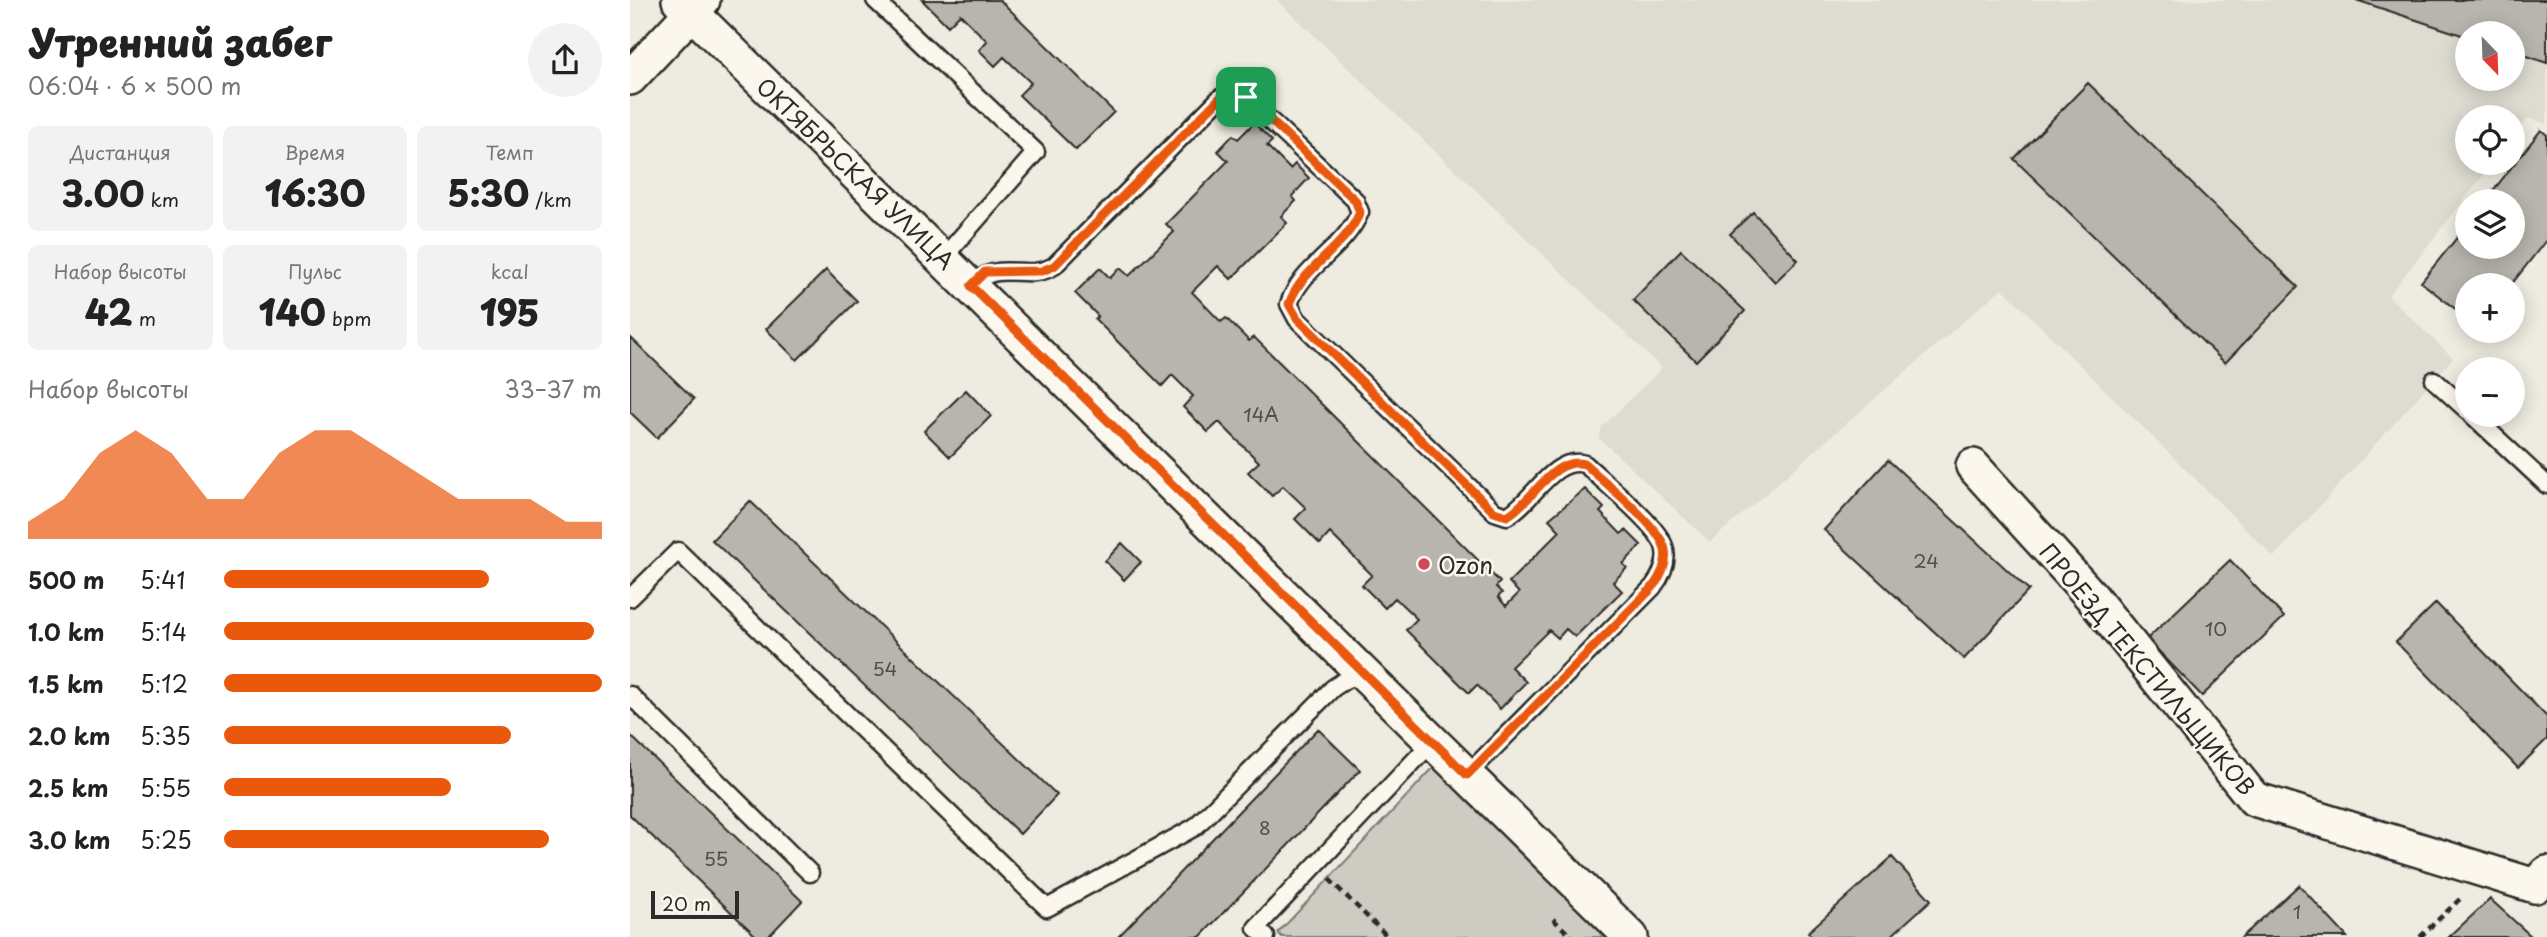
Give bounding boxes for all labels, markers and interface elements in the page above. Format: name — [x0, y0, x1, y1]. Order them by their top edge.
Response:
text: Утренний забег — [28, 13, 332, 70]
north arrow — [2455, 21, 2525, 91]
map controls — [2455, 21, 2525, 427]
button: share — [528, 23, 602, 97]
pin — [1216, 67, 1276, 127]
text: 06:04 · 6 × 500 m — [28, 68, 241, 103]
street label: ОКТЯБРЬСКАЯ УЛИЦА — [749, 69, 963, 277]
icon: arrive — [1227, 78, 1265, 116]
button: locate — [2455, 105, 2525, 175]
text: Дистанция — [70, 138, 171, 166]
text: Время — [285, 138, 345, 166]
text: Темп — [486, 138, 534, 166]
text: 3.00 — [62, 166, 144, 219]
text: 16:30 — [265, 166, 365, 219]
text: 5:30 — [448, 166, 529, 219]
text: km — [144, 185, 179, 213]
text: /km — [529, 185, 572, 213]
button: layers — [2455, 189, 2525, 259]
text: Набор высоты — [54, 257, 187, 285]
text: Пульс — [288, 257, 342, 285]
text: kcal — [491, 257, 529, 285]
button: + — [2455, 273, 2525, 343]
text: 42 — [85, 285, 133, 338]
text: 140 — [259, 285, 326, 338]
text: 195 — [480, 285, 540, 338]
text: m — [133, 304, 156, 332]
text: bpm — [326, 304, 371, 332]
button: − — [2455, 357, 2525, 427]
text: Набор высоты — [28, 371, 189, 406]
text: 33–37 m — [504, 371, 602, 406]
house number: 14А — [1243, 400, 1279, 428]
street label: ПРОЕЗД ТЕКСТИЛЬЩИКОВ — [2032, 535, 2264, 803]
house number: 24 — [1913, 546, 1939, 574]
place label: Ozon — [1438, 547, 1493, 582]
marker: Ozon — [1416, 556, 1432, 572]
text: 500 m — [28, 562, 105, 597]
text: 5:41 — [140, 562, 186, 597]
text: 1.0 km — [28, 614, 105, 649]
text: 5:14 — [140, 614, 187, 649]
house number: 10 — [2205, 614, 2227, 642]
house number: 54 — [873, 654, 897, 682]
text: 1.5 km — [28, 666, 104, 701]
text: 5:12 — [140, 666, 188, 701]
text: 2.0 km — [28, 718, 110, 753]
text: 5:35 — [140, 718, 191, 753]
text: 2.5 km — [28, 770, 108, 805]
text: 5:55 — [140, 770, 191, 805]
house number: 8 — [1259, 813, 1271, 841]
text: 3.0 km — [28, 822, 110, 857]
text: 5:25 — [140, 822, 192, 857]
house number: 55 — [704, 844, 728, 872]
scale bar — [651, 888, 738, 920]
text: 20 m — [662, 889, 711, 917]
house number: 1 — [2293, 897, 2301, 925]

